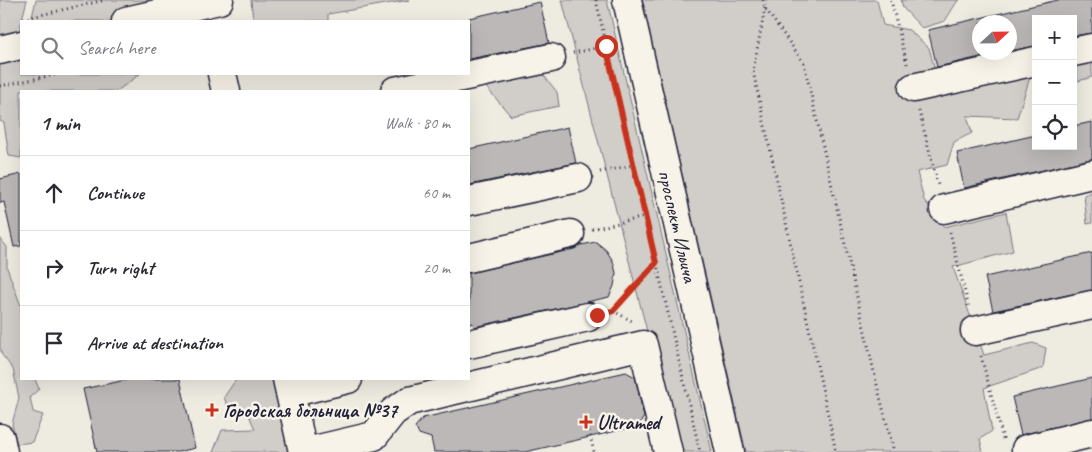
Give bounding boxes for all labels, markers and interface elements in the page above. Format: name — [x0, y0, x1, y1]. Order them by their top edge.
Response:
north arrow — [972, 15, 1017, 60]
map controls — [1032, 15, 1077, 150]
button: + — [1032, 15, 1077, 60]
search box — [20, 20, 470, 75]
icon: search — [38, 34, 66, 62]
route start — [595, 35, 618, 58]
text: Search here — [78, 36, 155, 60]
button: − — [1032, 60, 1077, 105]
button: locate — [1032, 105, 1077, 150]
text: 1 min — [40, 110, 80, 136]
text: Walk · 80 m — [385, 113, 450, 133]
street label: проспект Ильича — [652, 168, 703, 287]
icon: ahead — [40, 179, 68, 207]
text: Continue — [87, 181, 144, 205]
text: 60 m — [423, 183, 450, 203]
icon: right — [40, 254, 68, 282]
text: Turn right — [87, 256, 154, 280]
text: 20 m — [423, 258, 450, 278]
route end — [586, 304, 609, 327]
icon: arrive — [40, 329, 68, 357]
text: Arrive at destination — [87, 331, 223, 355]
place label: Городская больница №37 — [223, 398, 399, 423]
marker: Городская больница №37 — [205, 403, 219, 417]
place label: Ultramed — [597, 410, 664, 435]
marker: Ultramed — [579, 415, 593, 429]

